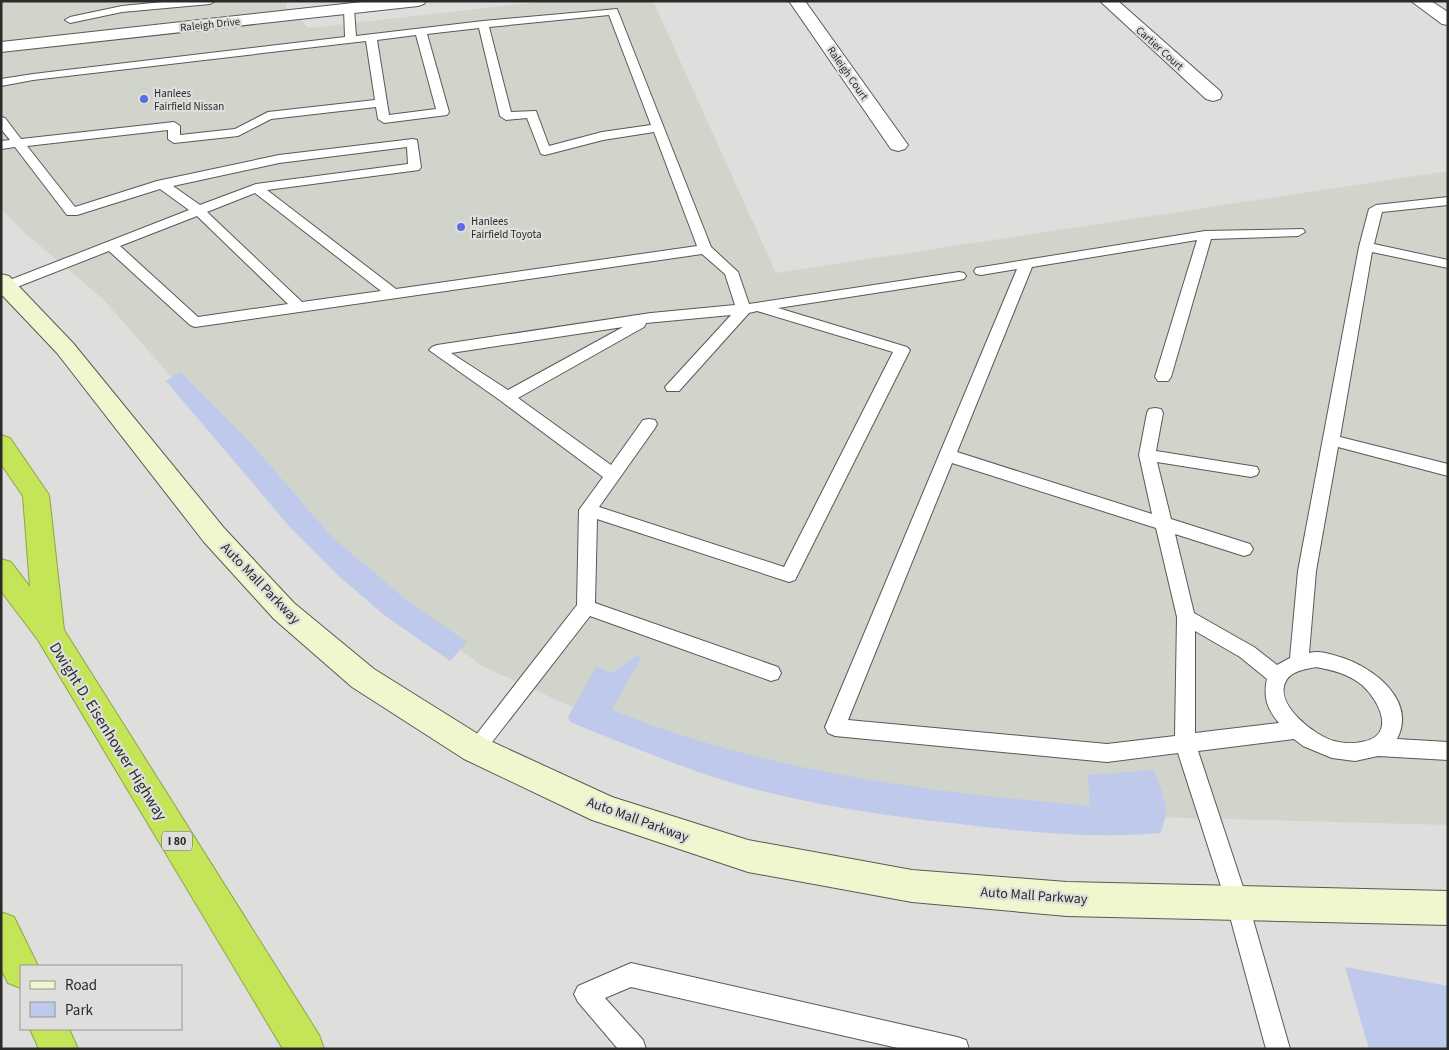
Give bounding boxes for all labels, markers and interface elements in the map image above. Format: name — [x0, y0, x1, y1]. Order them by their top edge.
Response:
street label: Raleigh Drive — [179, 14, 241, 35]
street label: Cartier Court — [1133, 23, 1187, 74]
street label: Raleigh Court — [824, 43, 872, 103]
place label: Hanlees Fairfield Nissan — [154, 86, 224, 114]
marker: Hanlees Fairfield Nissan — [138, 93, 150, 105]
place label: Hanlees Fairfield Toyota — [471, 214, 542, 242]
marker: Hanlees Fairfield Toyota — [455, 221, 467, 233]
street label: Auto Mall Parkway — [216, 538, 305, 629]
street label: Dwight D. Eisenhower Highway — [44, 638, 173, 826]
street label: Auto Mall Parkway — [584, 792, 692, 848]
road number: I 80 — [162, 831, 192, 850]
street label: Auto Mall Parkway — [980, 882, 1088, 910]
legend — [20, 965, 182, 1030]
text: Road — [65, 975, 97, 996]
text: Park — [65, 1000, 94, 1021]

